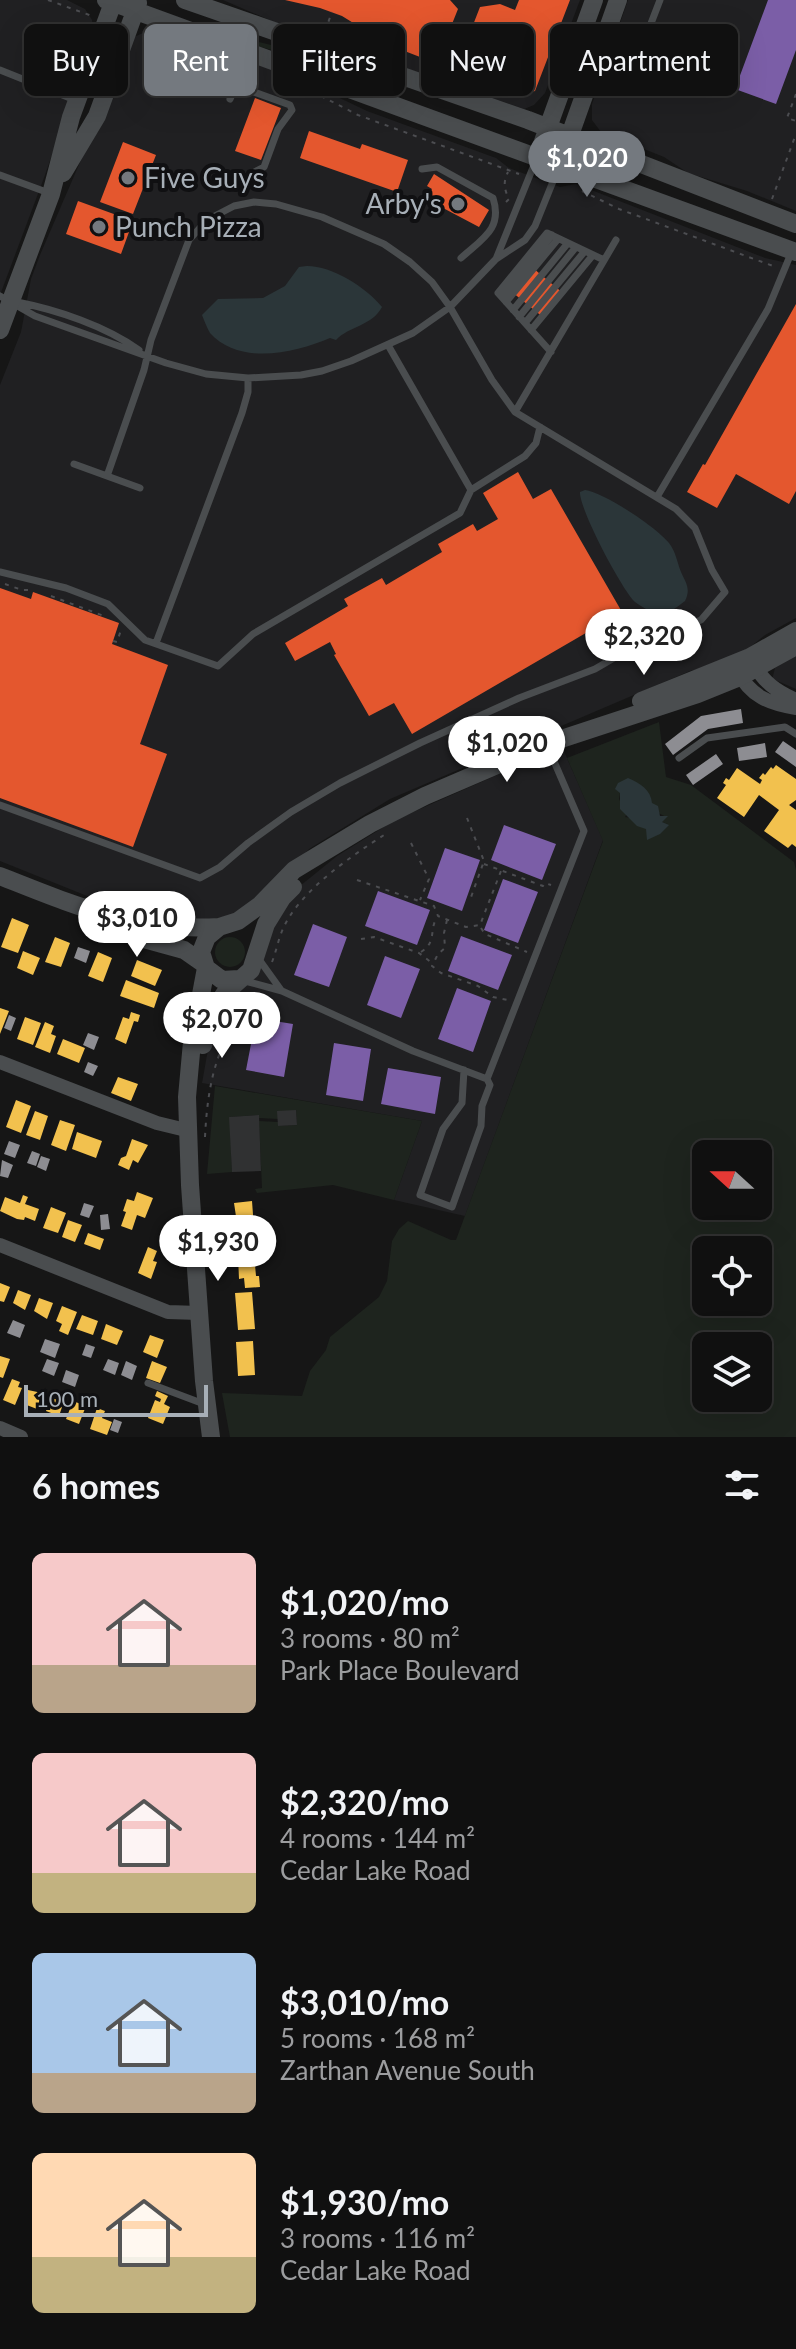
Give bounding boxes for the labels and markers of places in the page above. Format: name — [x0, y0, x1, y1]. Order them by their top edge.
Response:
pin: $1,020 — [522, 131, 652, 199]
place label: Five Guys — [144, 160, 265, 194]
marker: Five Guys — [119, 169, 137, 187]
place label: Arby's — [366, 186, 442, 220]
marker: Arby's — [449, 195, 467, 213]
place label: Punch Pizza — [115, 209, 262, 243]
marker: Punch Pizza — [90, 218, 108, 236]
pin: $2,320 — [579, 609, 709, 677]
pin: $1,020 — [442, 716, 572, 784]
pin: $3,010 — [72, 891, 202, 959]
pin: $2,070 — [157, 992, 287, 1060]
pin: $1,930 — [153, 1215, 283, 1283]

